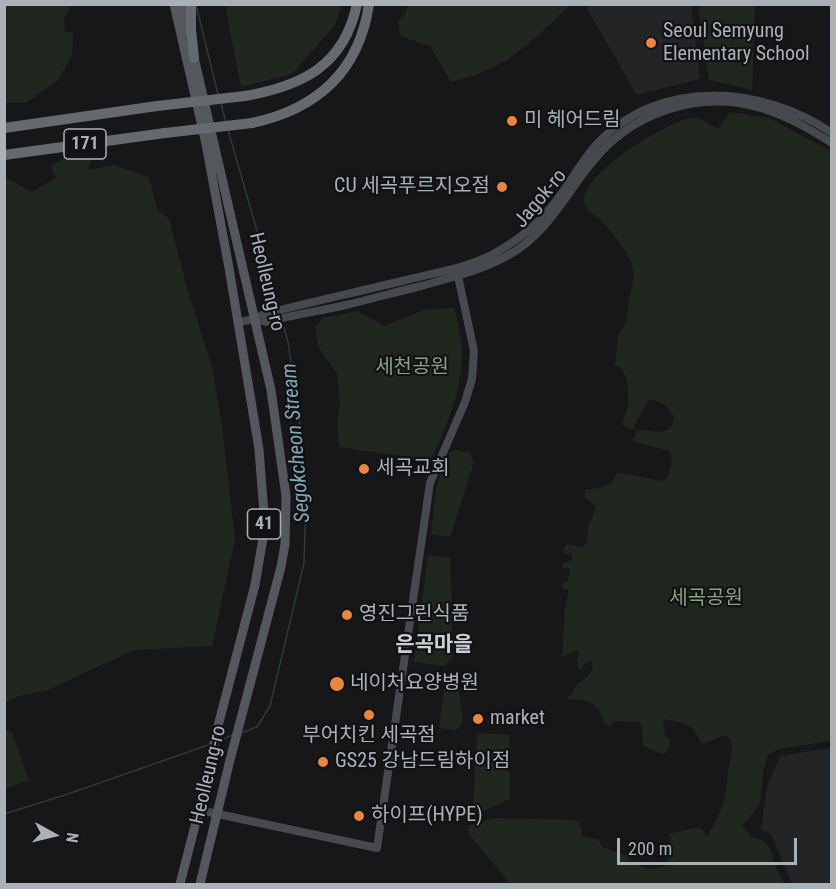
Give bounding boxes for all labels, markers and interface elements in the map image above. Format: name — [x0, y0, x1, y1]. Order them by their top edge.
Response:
place label: Seoul Semyung Elementary School — [663, 20, 810, 67]
marker: Seoul Semyung Elementary School — [644, 36, 658, 50]
place label: 미 헤어드림 — [524, 109, 621, 133]
marker: 미 헤어드림 — [505, 114, 519, 128]
road number: 171 — [64, 129, 106, 159]
street label: Jagok-ro — [510, 165, 572, 233]
place label: CU 세곡푸르지오점 — [334, 175, 490, 199]
marker: CU 세곡푸르지오점 — [495, 180, 509, 194]
street label: Heolleung-ro — [243, 230, 289, 334]
park label: 세천공원 — [375, 356, 449, 380]
water label: Segokcheon Stream — [277, 362, 317, 524]
place label: 세곡교회 — [376, 457, 450, 481]
marker: 세곡교회 — [357, 462, 371, 476]
road number: 41 — [248, 509, 280, 539]
park label: 세곡공원 — [669, 587, 743, 611]
place label: 영진그린식품 — [359, 603, 469, 627]
marker: 영진그린식품 — [340, 608, 354, 622]
district label: 은곡마을 — [395, 633, 473, 659]
place label: 네이처요양병원 — [350, 672, 479, 696]
marker: 네이처요양병원 — [328, 675, 346, 693]
place label: market — [490, 707, 545, 731]
marker: 부어치킨 세곡점 — [362, 708, 376, 722]
marker: market — [471, 712, 485, 726]
street label: Heolleung-ro — [186, 723, 232, 827]
place label: 부어치킨 세곡점 — [302, 724, 436, 748]
place label: GS25 강남드림하이점 — [335, 750, 510, 774]
marker: GS25 강남드림하이점 — [316, 755, 330, 769]
place label: 하이프(HYPE) — [371, 804, 483, 828]
north arrow — [24, 805, 84, 865]
marker: 하이프(HYPE) — [352, 809, 366, 823]
scale bar — [620, 826, 800, 864]
text: N — [62, 831, 82, 844]
text: 200 m — [628, 838, 672, 859]

